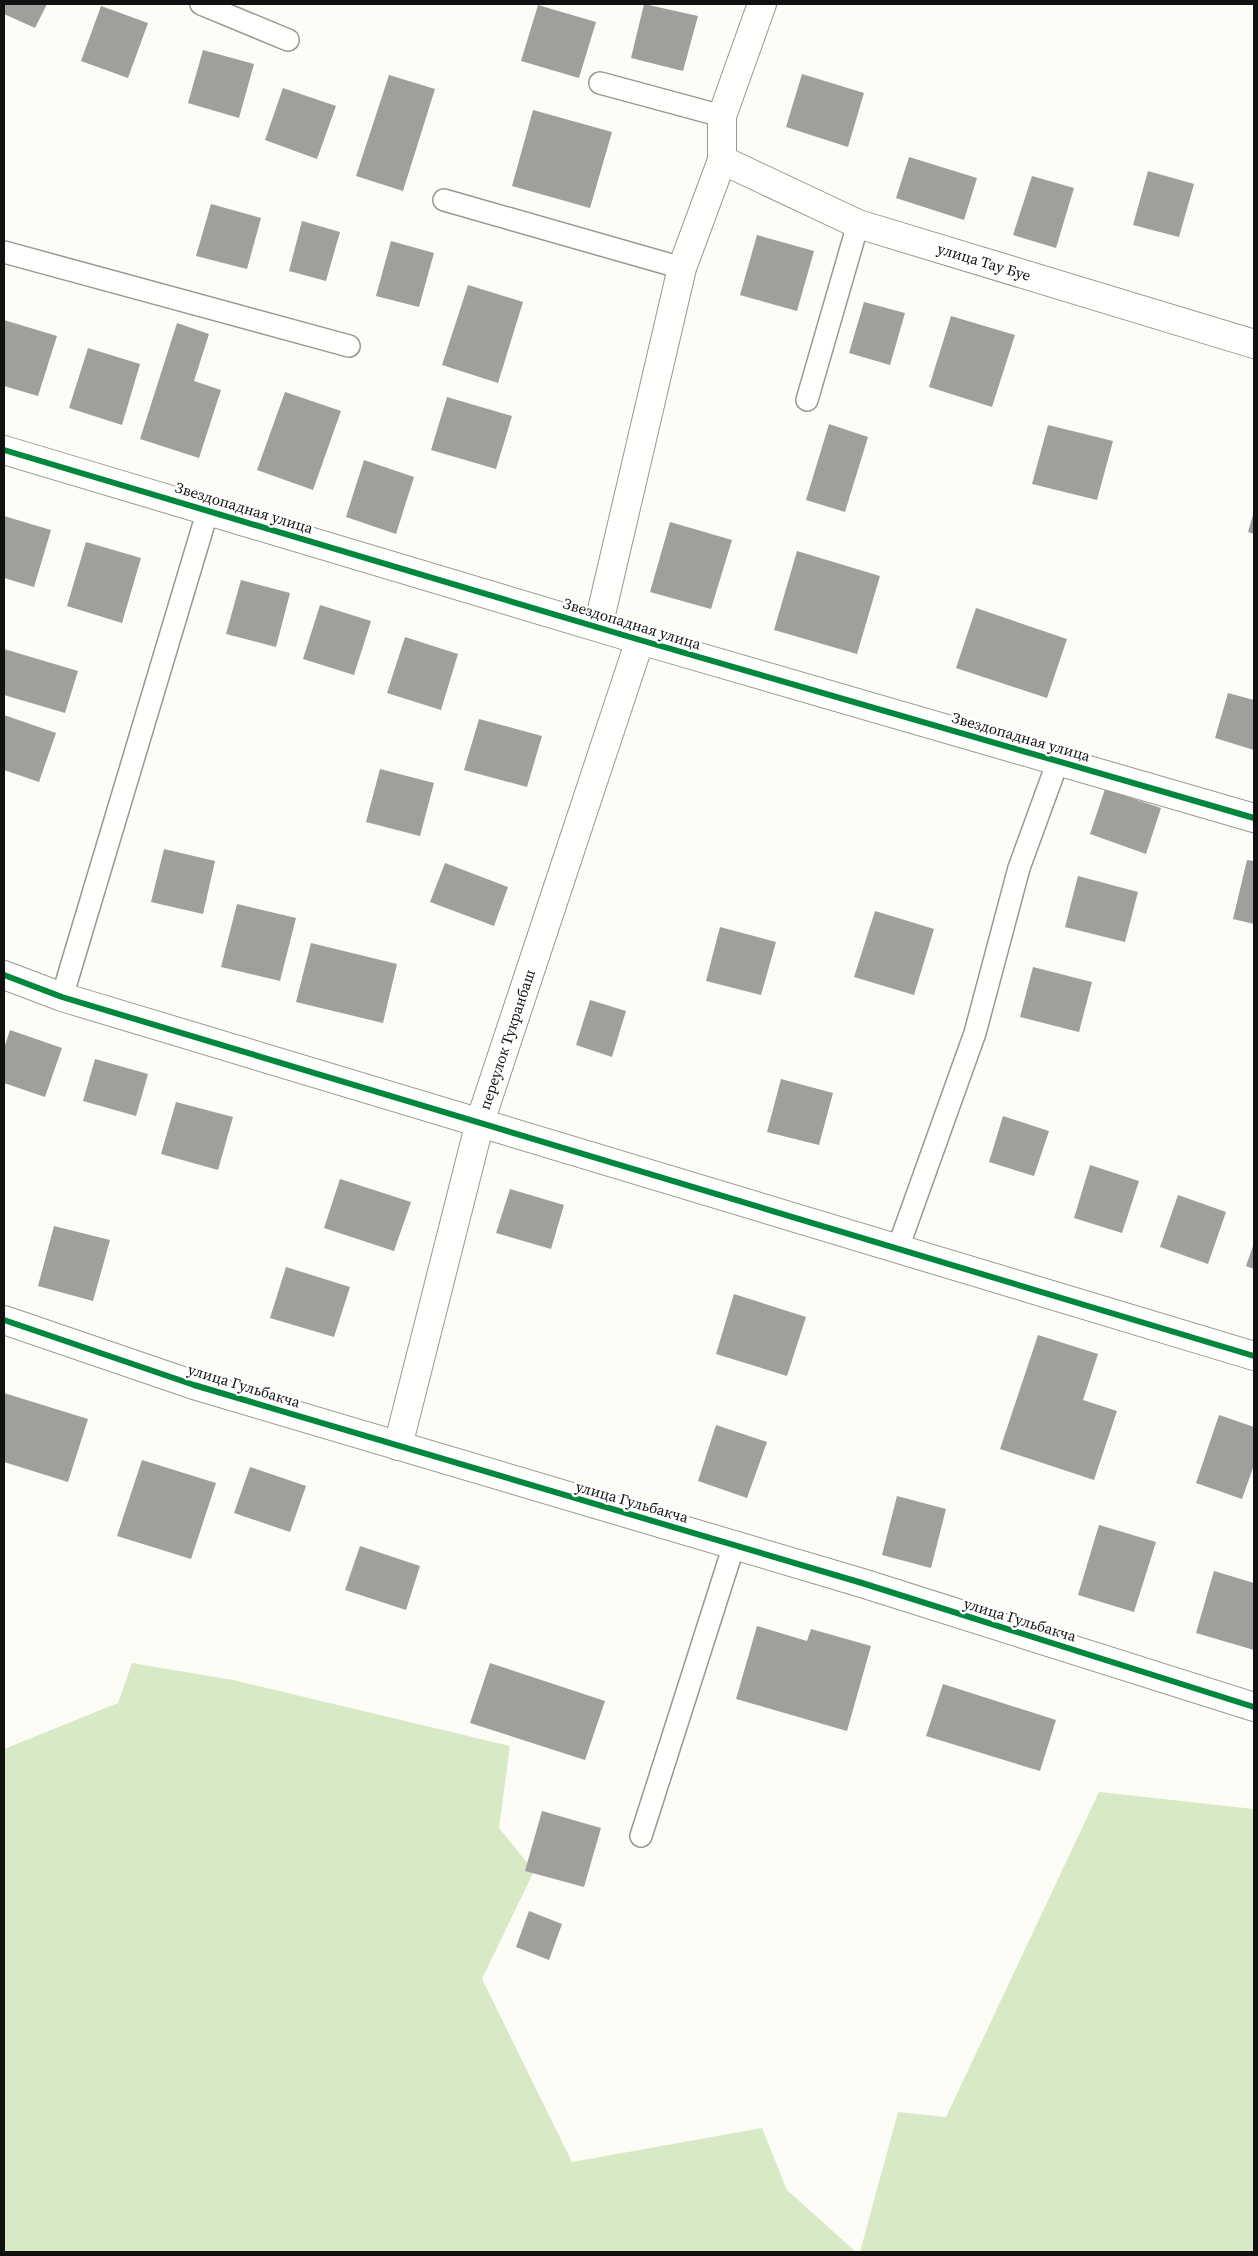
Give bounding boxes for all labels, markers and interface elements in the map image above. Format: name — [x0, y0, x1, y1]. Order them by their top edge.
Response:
street label: улица Тау Буе — [935, 238, 1034, 286]
street label: Звездопадная улица — [173, 477, 316, 539]
street label: Звездопадная улица — [561, 593, 704, 655]
street label: Звездопадная улица — [949, 707, 1093, 766]
street label: переулок Тукранбаш — [474, 966, 540, 1112]
street label: улица Гульбакча — [185, 1358, 303, 1413]
street label: улица Гульбакча — [573, 1475, 691, 1528]
street label: улица Гульбакча — [961, 1592, 1079, 1647]

